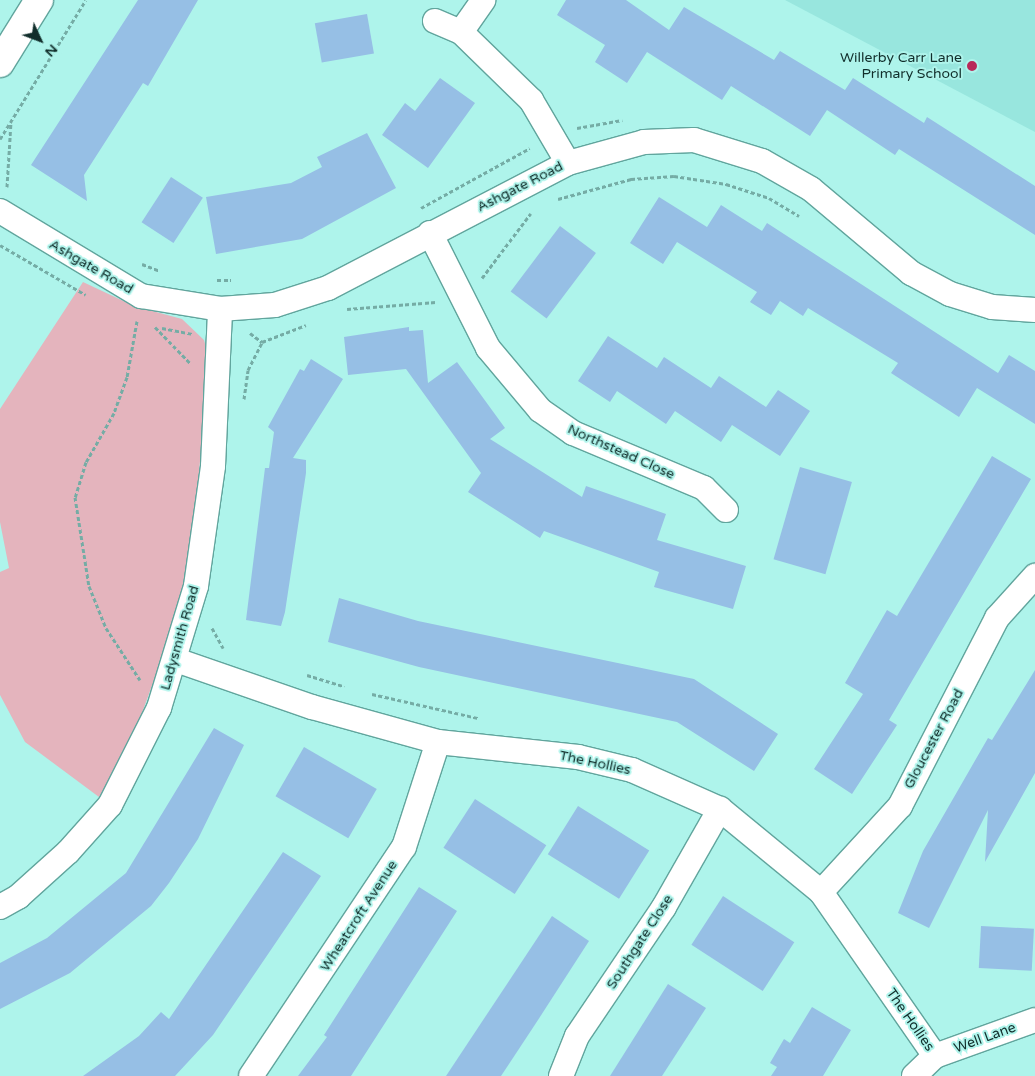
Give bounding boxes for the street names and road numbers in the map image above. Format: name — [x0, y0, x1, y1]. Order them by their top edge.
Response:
street label: Ashgate Road — [474, 158, 566, 216]
street label: Ashgate Road — [46, 236, 136, 298]
street label: Northstead Close — [565, 421, 677, 483]
street label: Ladysmith Road — [157, 584, 203, 692]
street label: Gloucester Road — [901, 686, 967, 792]
street label: The Hollies — [558, 747, 632, 779]
street label: Wheatcroft Avenue — [317, 857, 401, 975]
street label: Southgate Close — [603, 892, 677, 992]
street label: The Hollies — [882, 985, 938, 1055]
street label: Well Lane — [952, 1019, 1018, 1057]

